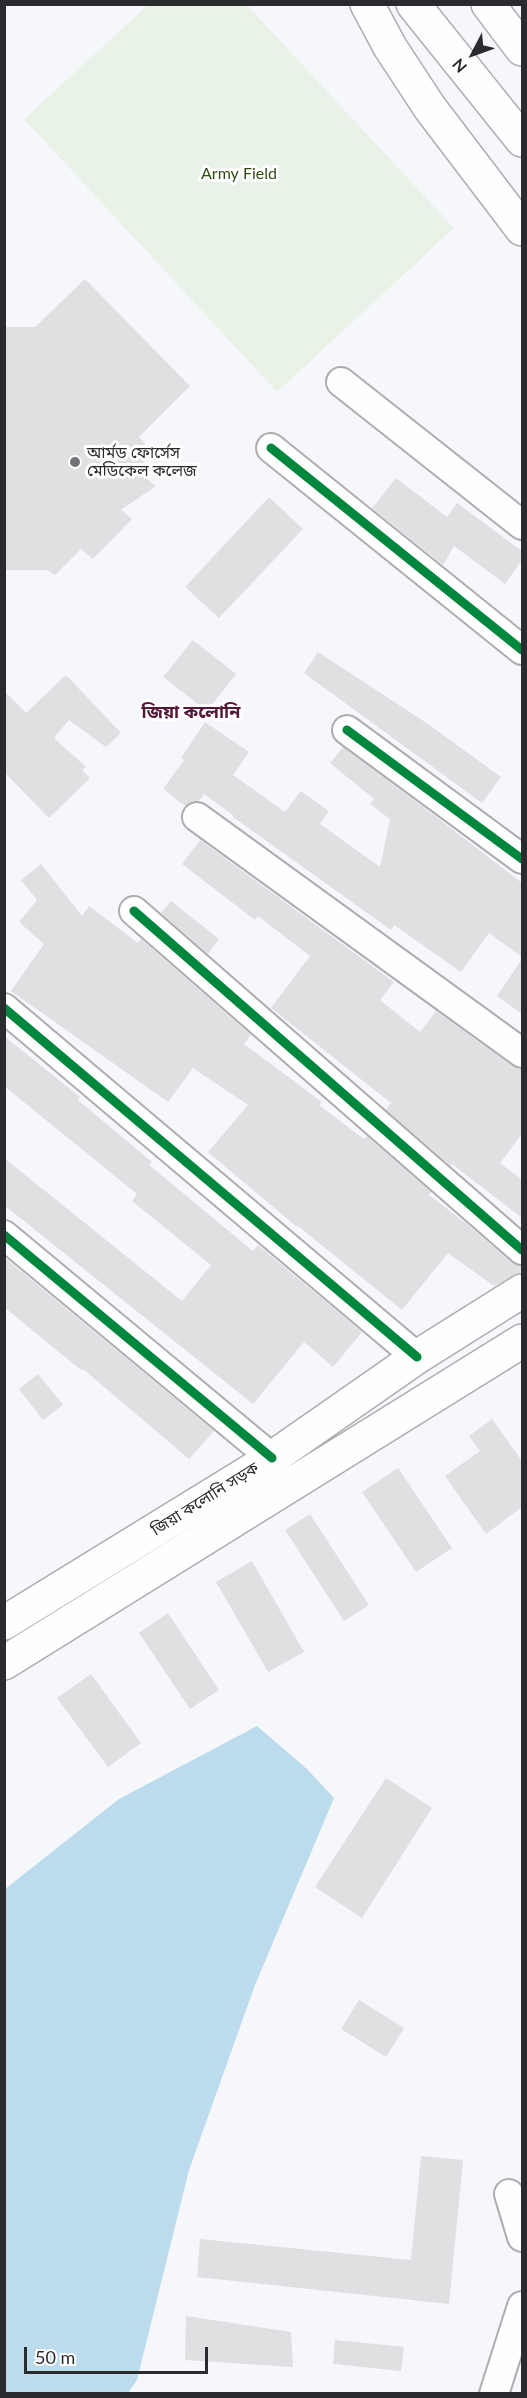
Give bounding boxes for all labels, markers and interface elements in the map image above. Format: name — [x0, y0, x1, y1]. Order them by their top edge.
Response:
north arrow — [443, 24, 503, 84]
text: N — [448, 55, 470, 77]
park label: Army Field — [201, 164, 277, 184]
place label: আর্মড ফোর্সেস মেডিকেল কলেজ — [87, 443, 197, 481]
marker: আর্মড ফোর্সেস মেডিকেল কলেজ — [68, 455, 82, 469]
district label: জিয়া কলোনি — [142, 701, 240, 723]
street label: জিয়া কলোনি সড়ক — [148, 1458, 262, 1540]
scale bar — [27, 2335, 212, 2373]
text: 50 m — [35, 2346, 75, 2368]

